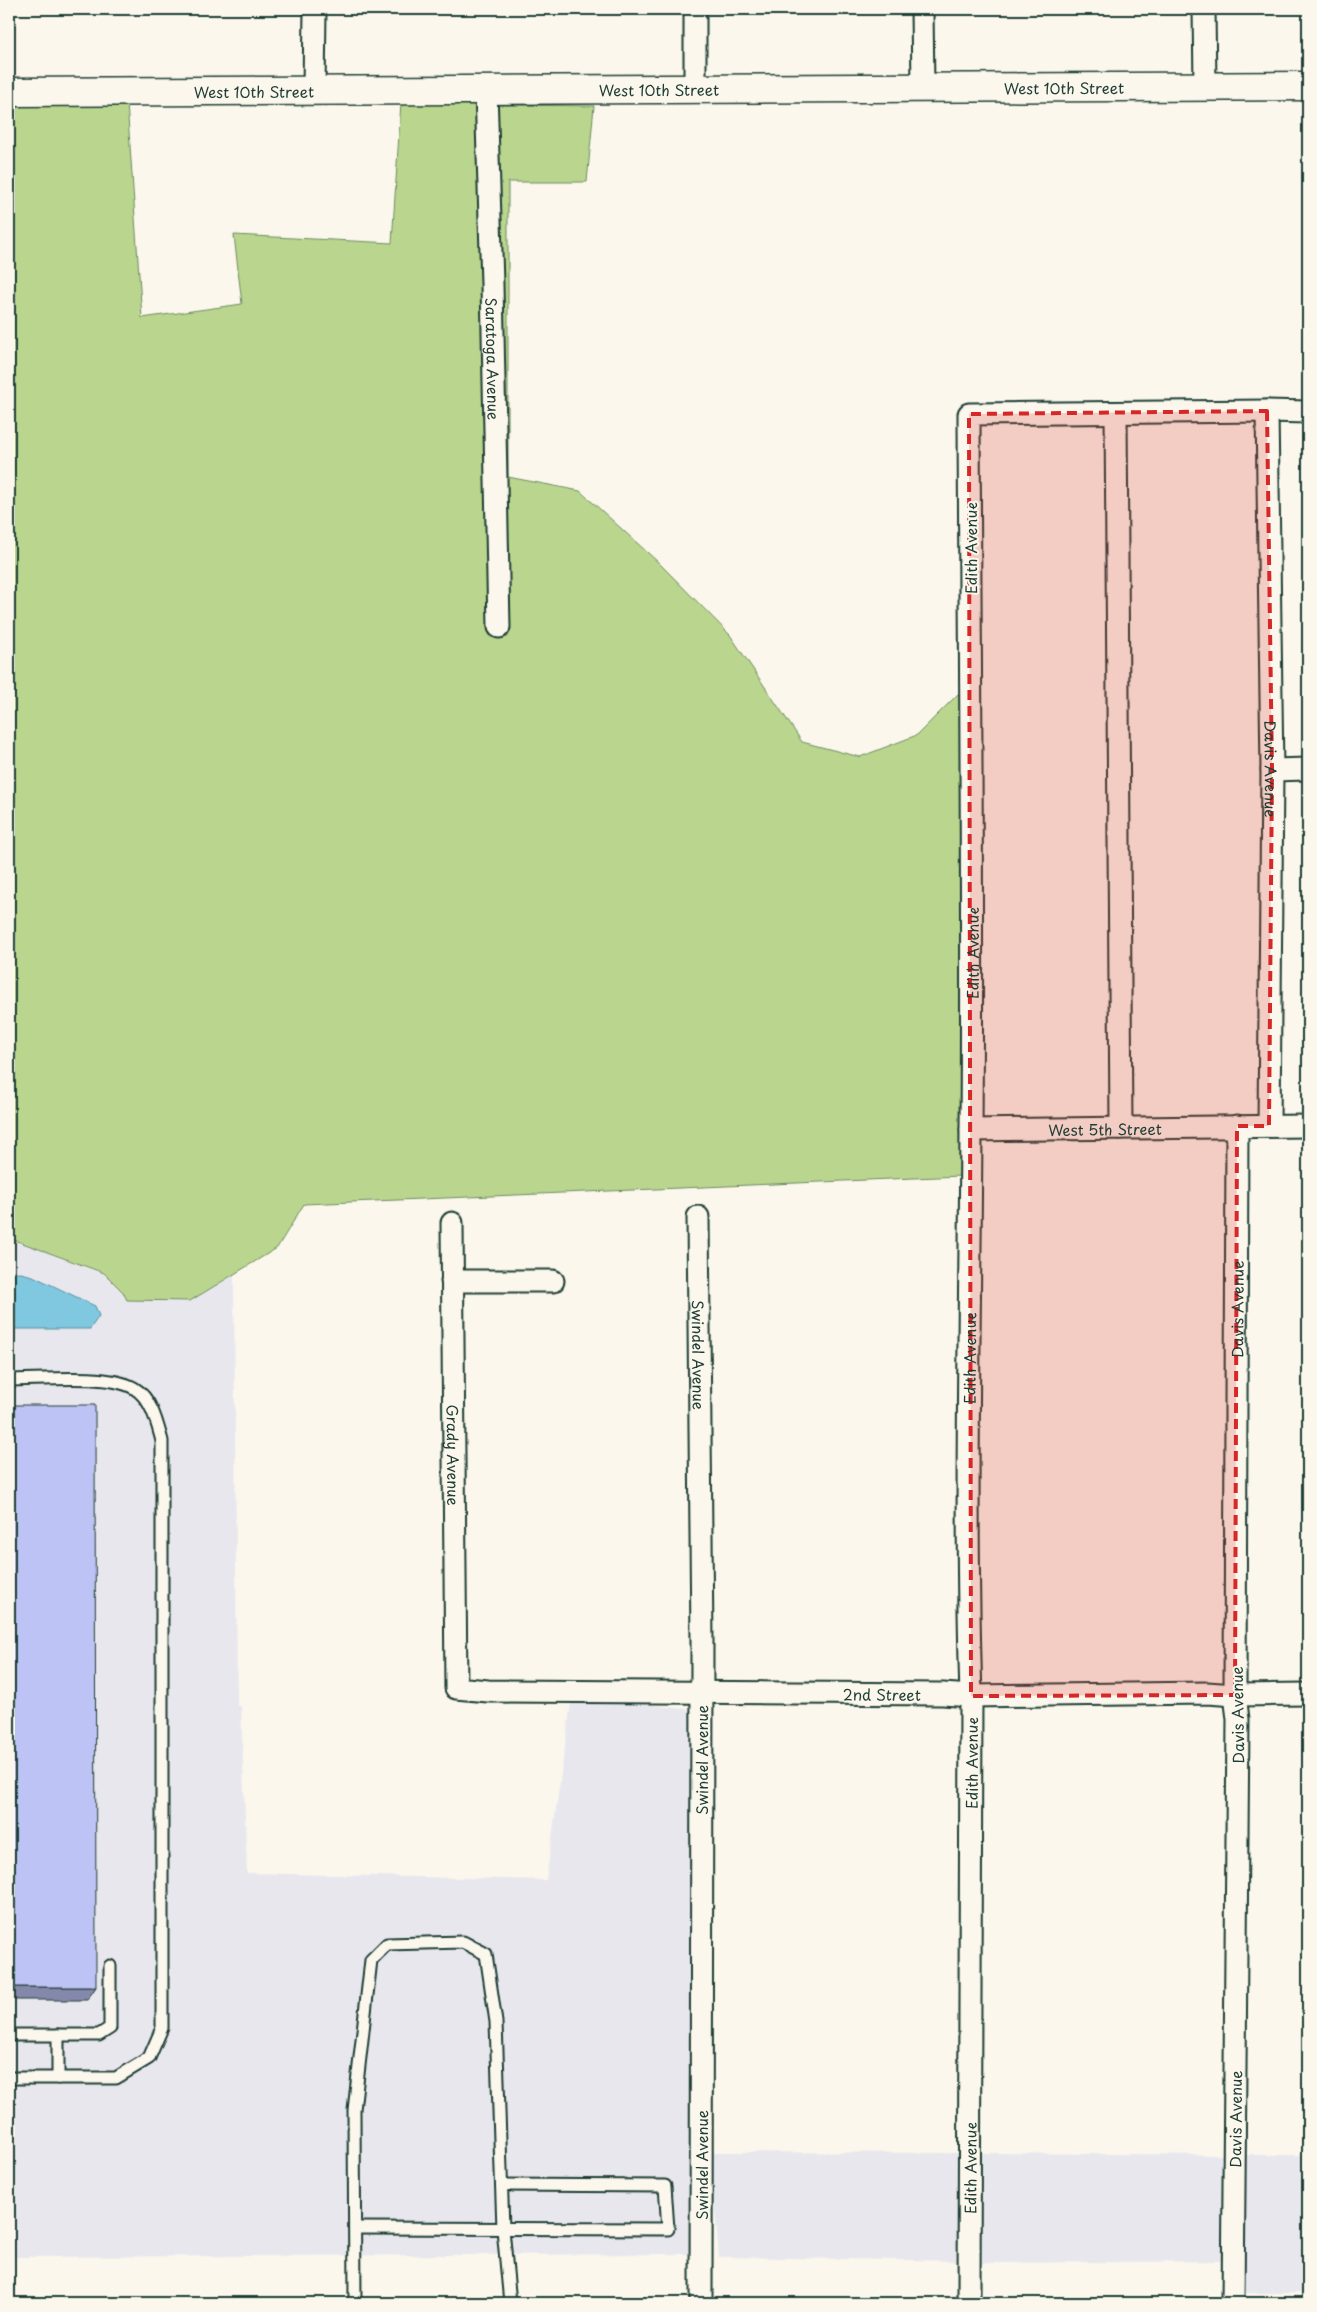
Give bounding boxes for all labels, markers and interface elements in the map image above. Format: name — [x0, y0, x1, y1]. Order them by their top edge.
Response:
street label: West 10th Street — [1004, 75, 1124, 99]
street label: West 10th Street — [599, 77, 719, 101]
street label: West 10th Street — [194, 79, 314, 103]
street label: Saratoga Avenue — [481, 298, 506, 420]
street label: Edith Avenue — [959, 502, 982, 594]
street label: Davis Avenue — [1260, 720, 1284, 818]
street label: Edith Avenue — [960, 907, 983, 999]
street label: West 5th Street — [1048, 1116, 1162, 1141]
street label: Davis Avenue — [1225, 1261, 1248, 1358]
street label: Swindel Avenue — [687, 1300, 711, 1410]
street label: Edith Avenue — [957, 1312, 981, 1404]
street label: Grady Avenue — [442, 1404, 466, 1506]
street label: Davis Avenue — [1225, 1666, 1249, 1764]
street label: 2nd Street — [843, 1682, 921, 1705]
street label: Swindel Avenue — [690, 1705, 713, 1815]
street label: Edith Avenue — [959, 1717, 982, 1809]
street label: Davis Avenue — [1223, 2070, 1246, 2168]
street label: Swindel Avenue — [690, 2110, 713, 2220]
street label: Edith Avenue — [958, 2122, 981, 2214]

